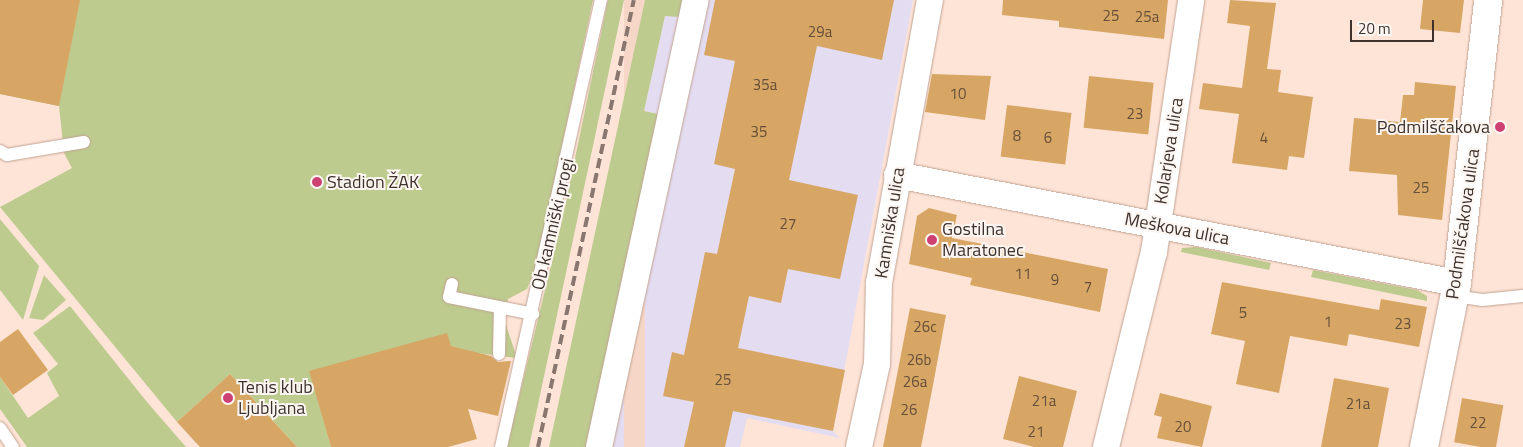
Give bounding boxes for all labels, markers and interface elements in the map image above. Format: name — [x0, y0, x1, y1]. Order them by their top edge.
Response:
house number: 25 — [1103, 7, 1119, 25]
house number: 25a — [1135, 8, 1159, 26]
scale bar — [1353, 10, 1437, 42]
text: 20 m — [1358, 17, 1391, 40]
house number: 29a — [808, 23, 832, 41]
house number: 35a — [753, 76, 777, 94]
house number: 10 — [950, 85, 966, 103]
street label: Kolarjeva ulica — [1150, 96, 1188, 206]
house number: 23 — [1127, 105, 1143, 123]
place label: Podmilščakova — [1377, 116, 1490, 138]
marker: Podmilščakova — [1494, 121, 1506, 133]
house number: 35 — [751, 123, 767, 141]
house number: 8 — [1013, 127, 1021, 145]
house number: 6 — [1044, 129, 1052, 147]
house number: 4 — [1260, 129, 1268, 147]
street label: Podmilščakova ulica — [1442, 147, 1484, 301]
street label: Ob kamniški progi — [527, 156, 579, 292]
street label: Kamniška ulica — [871, 166, 909, 280]
place label: Stadion ŽAK — [327, 171, 419, 193]
marker: Stadion ŽAK — [311, 176, 323, 188]
house number: 25 — [1413, 179, 1429, 197]
street label: Meškova ulica — [1123, 208, 1231, 250]
house number: 27 — [780, 215, 796, 233]
place label: Gostilna Maratonec — [942, 219, 1024, 262]
marker: Gostilna Maratonec — [926, 234, 938, 246]
house number: 11 — [1015, 265, 1031, 283]
house number: 9 — [1051, 271, 1059, 289]
house number: 7 — [1084, 278, 1092, 296]
house number: 5 — [1239, 304, 1247, 322]
house number: 1 — [1324, 313, 1332, 331]
house number: 23 — [1395, 315, 1411, 333]
house number: 26c — [913, 318, 937, 336]
house number: 26b — [907, 351, 931, 369]
house number: 25 — [715, 371, 731, 389]
house number: 26a — [903, 373, 927, 391]
place label: Tenis klub Ljubljana — [238, 377, 313, 419]
marker: Tenis klub Ljubljana — [222, 392, 234, 404]
house number: 21a — [1032, 392, 1056, 410]
house number: 21a — [1346, 395, 1370, 413]
house number: 26 — [901, 401, 917, 419]
house number: 22 — [1470, 414, 1486, 432]
house number: 20 — [1175, 418, 1191, 436]
house number: 21 — [1028, 423, 1044, 441]

